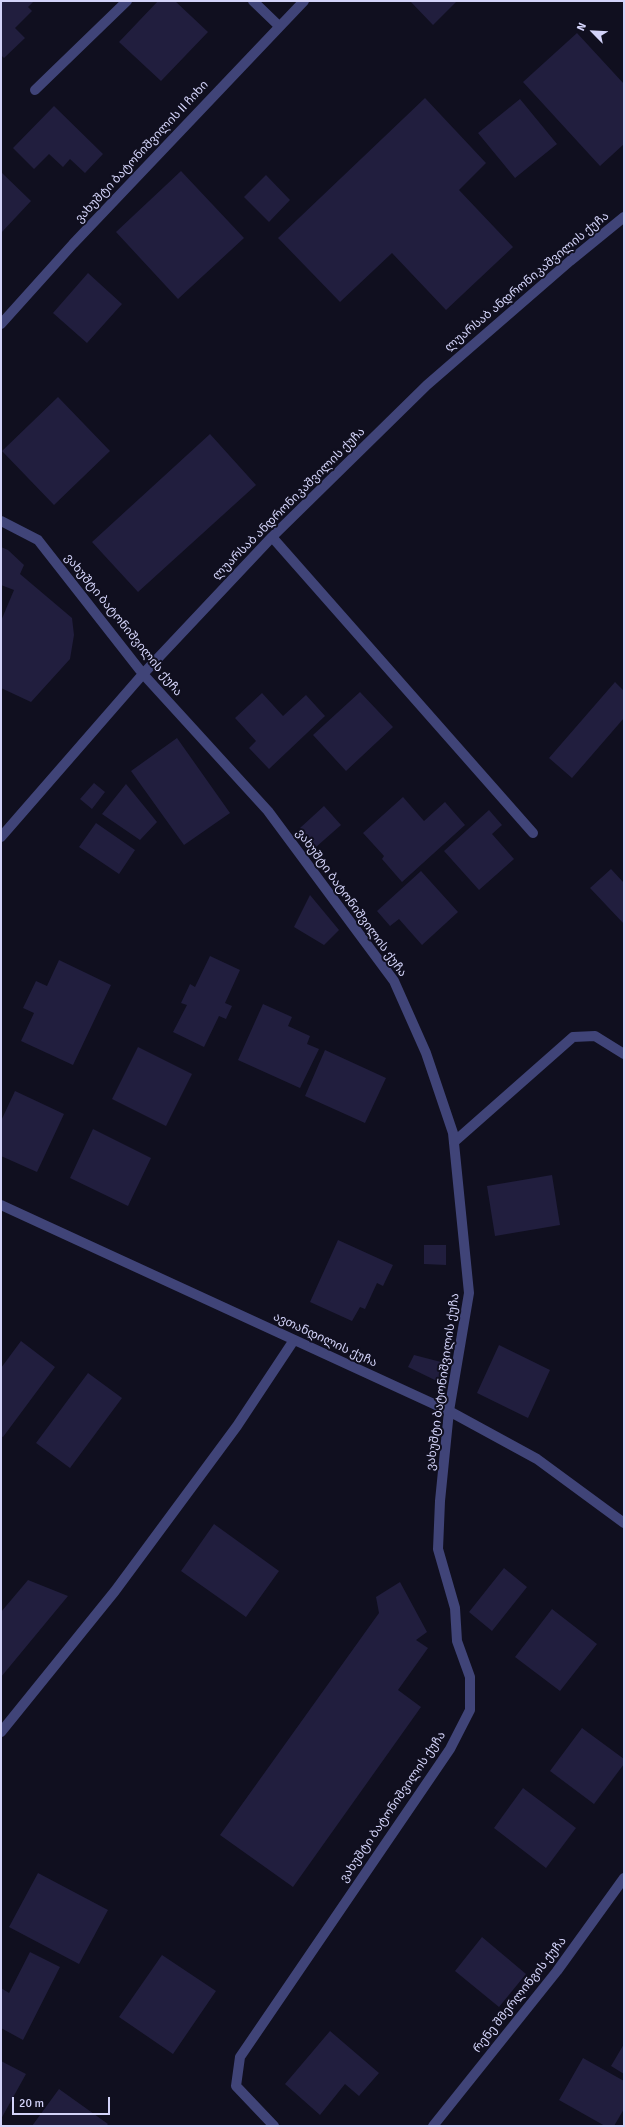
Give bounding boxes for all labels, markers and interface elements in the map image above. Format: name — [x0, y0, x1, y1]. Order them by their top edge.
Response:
north arrow — [573, 12, 613, 52]
text: N — [574, 21, 589, 33]
street label: ვახუშტი ბატონიშვილის II ჩიხი — [72, 78, 212, 226]
street label: ლუარსაბ ანდრონიკაშვილის ქუჩა — [442, 209, 612, 355]
street label: ლუარსაბ ანდრონიკაშვილის ქუჩა — [210, 425, 368, 583]
street label: ვახუშტი ბატონიშვილის ქუჩა — [61, 551, 185, 699]
street label: ვახუშტი ბატონიშვილის ქუჩა — [293, 826, 409, 980]
street label: ვახუშტი ბატონიშვილის ქუჩა — [423, 1292, 463, 1472]
street label: ავთანდილის ქუჩა — [271, 1310, 379, 1370]
street label: ვახუშტი ბატონიშვილის ქუჩა — [337, 1729, 449, 1885]
street label: რენე შმერლინგის ქუჩა — [470, 1934, 570, 2056]
scale bar — [14, 2089, 112, 2115]
text: 20 m — [19, 2096, 44, 2111]

